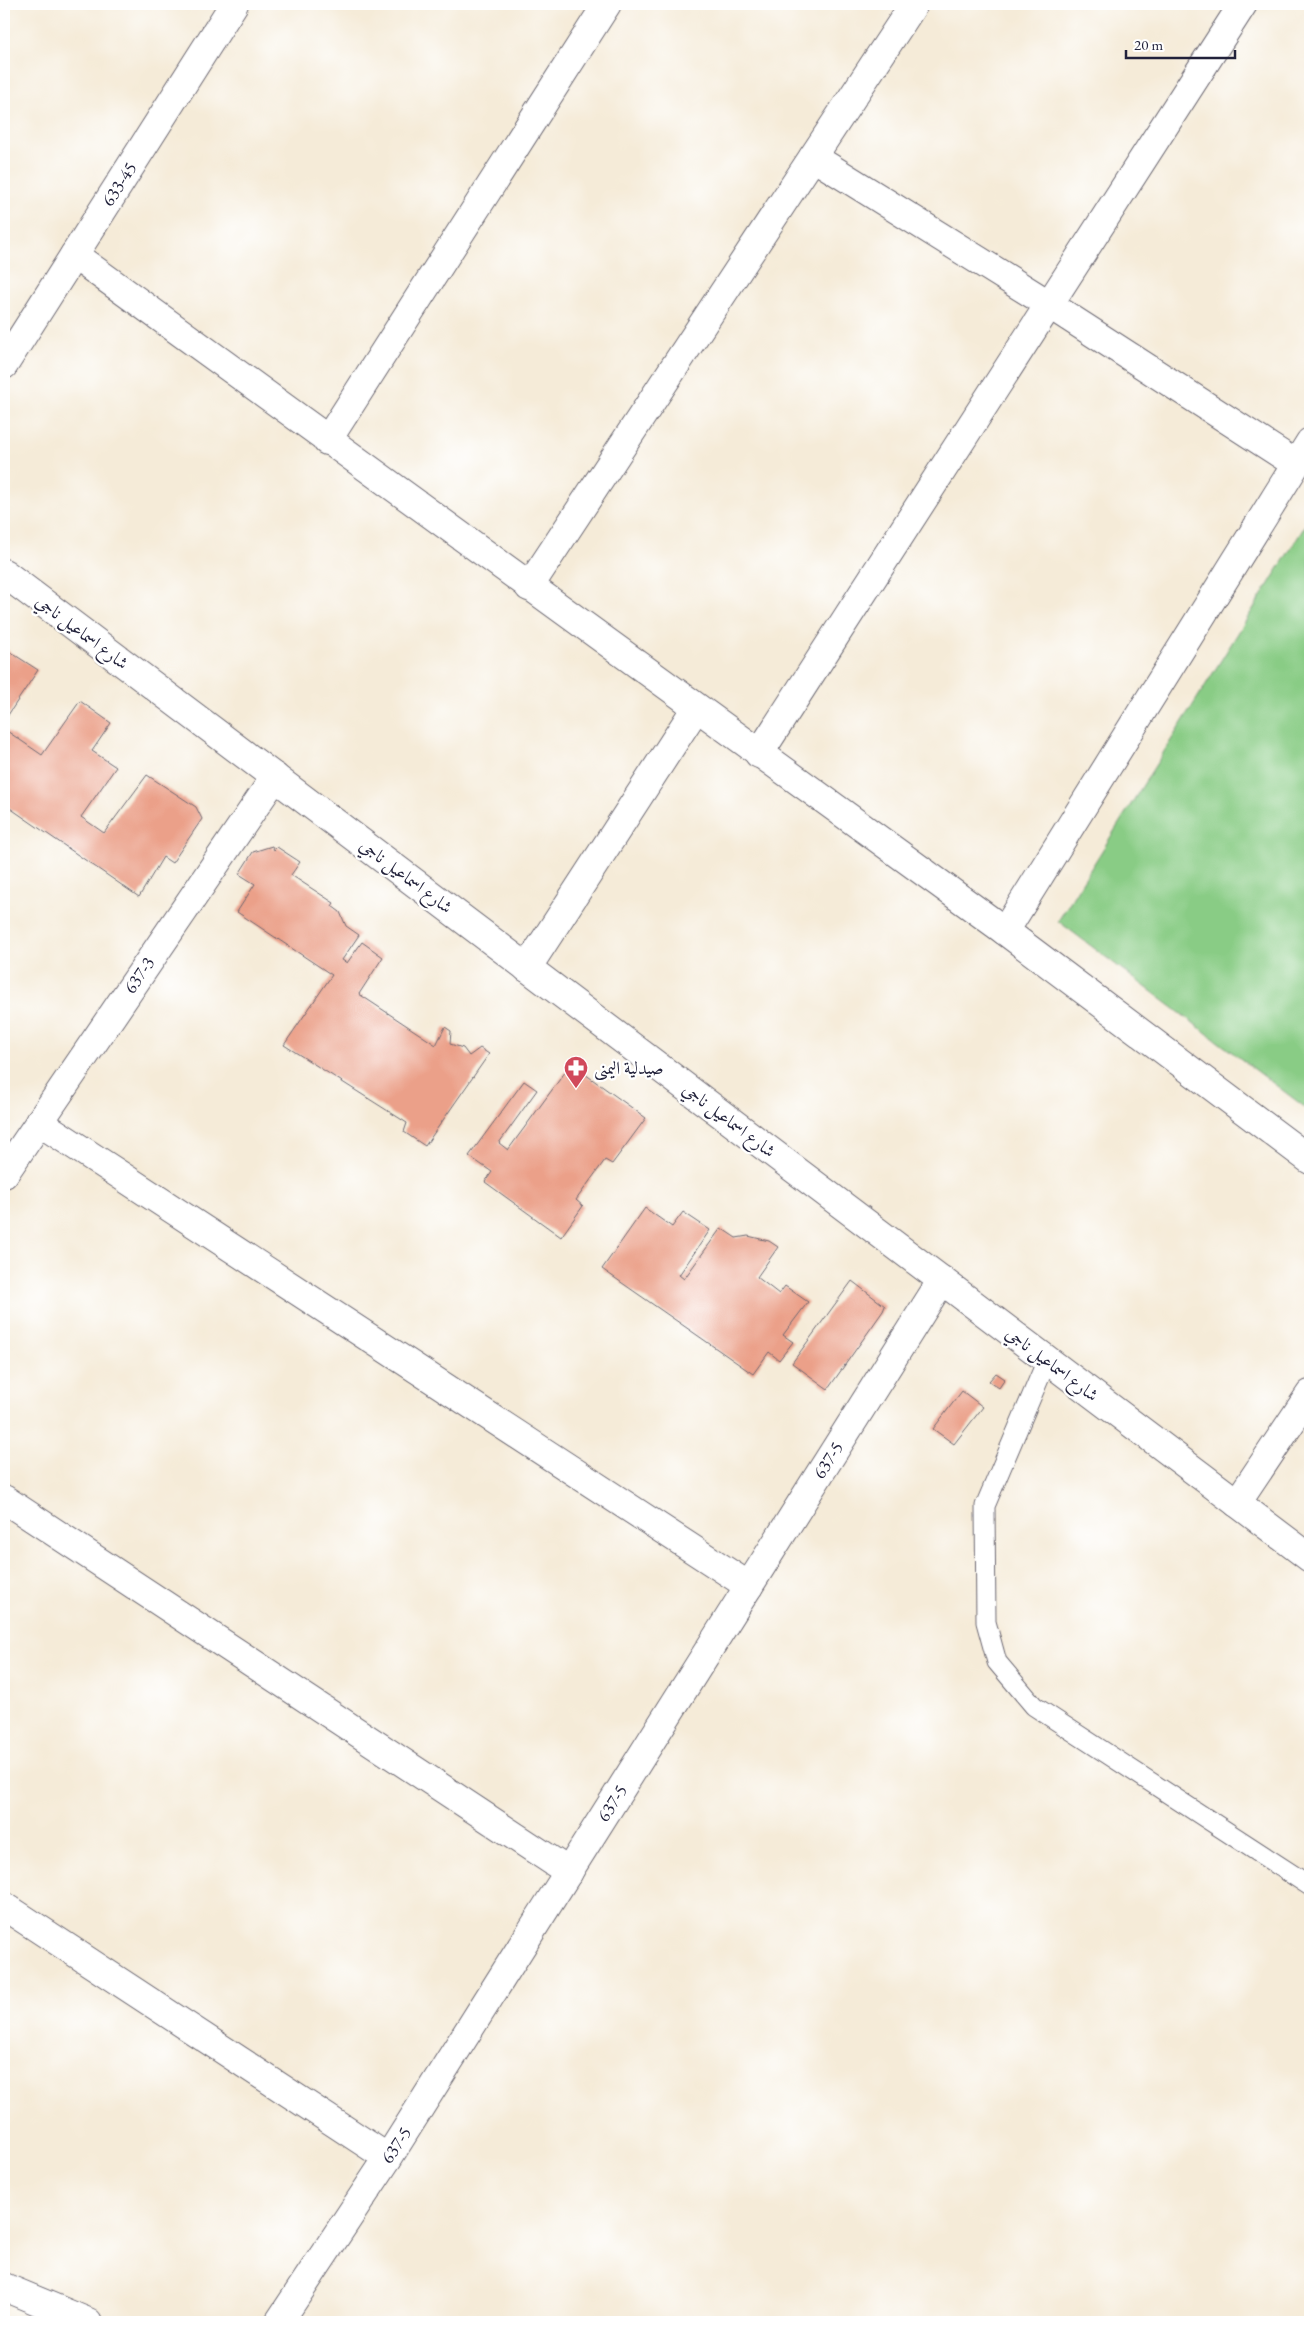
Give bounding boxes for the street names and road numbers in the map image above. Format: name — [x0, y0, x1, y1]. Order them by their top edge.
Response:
street label: 633-45 — [96, 157, 141, 210]
street label: شارع اسماعيل ناجي — [29, 589, 133, 677]
street label: شارع اسماعيل ناجي — [353, 833, 457, 921]
street label: 637-3 — [118, 952, 159, 998]
street label: شارع اسماعيل ناجي — [676, 1077, 780, 1165]
street label: شارع اسماعيل ناجي — [999, 1321, 1103, 1409]
street label: 637-5 — [807, 1437, 848, 1483]
street label: 637-5 — [591, 1780, 632, 1826]
street label: 637-5 — [375, 2122, 416, 2168]

